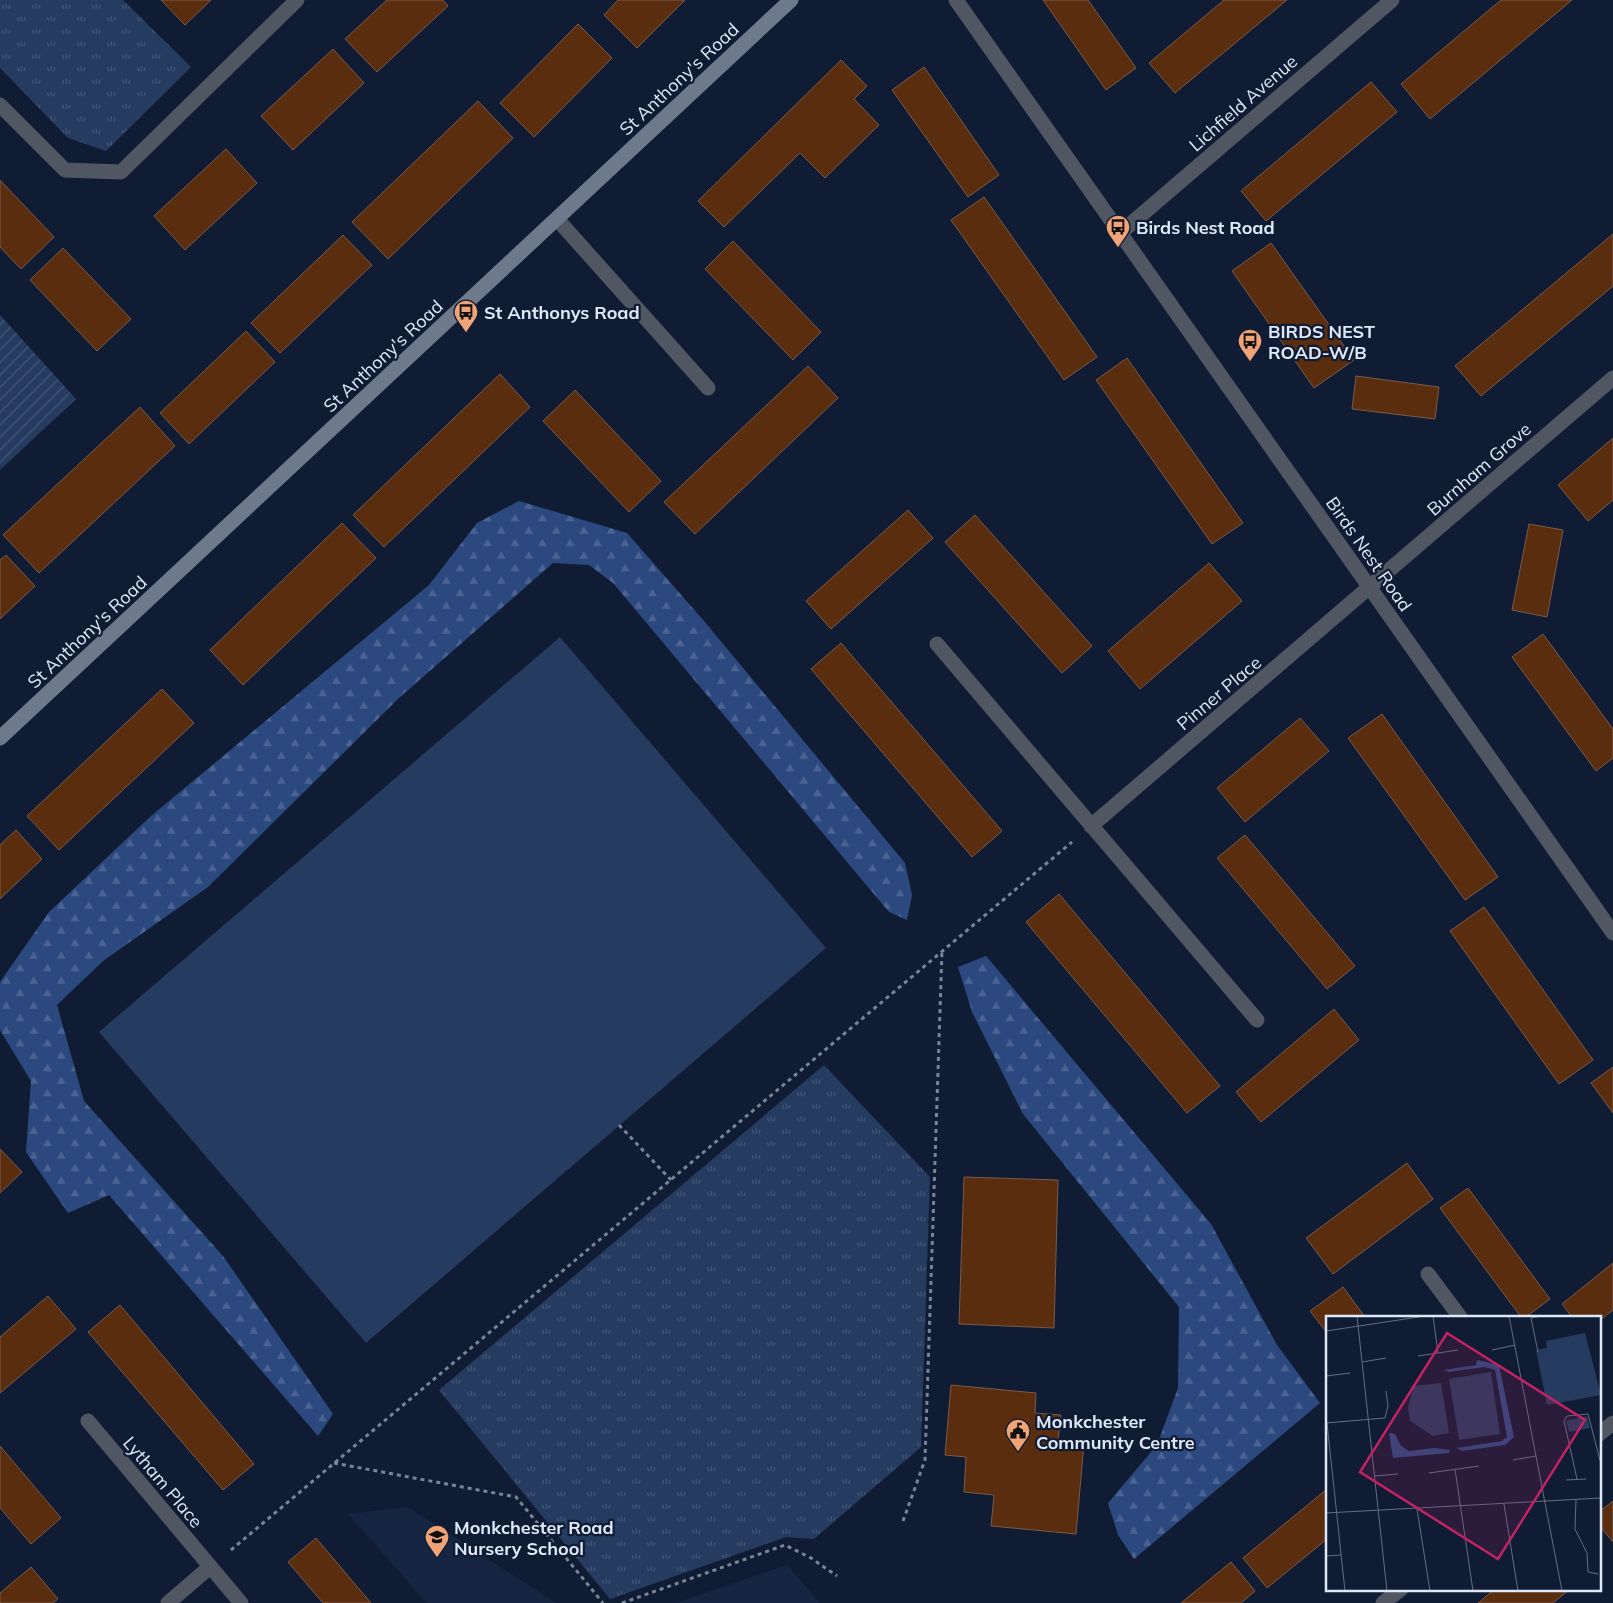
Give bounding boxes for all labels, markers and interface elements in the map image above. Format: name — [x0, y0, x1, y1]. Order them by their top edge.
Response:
street label: St Anthony's Road — [615, 18, 743, 140]
street label: Lichfield Avenue — [1184, 50, 1302, 156]
bus stop icon: Birds Nest Road — [1105, 214, 1131, 248]
place label: Birds Nest Road — [1136, 216, 1275, 239]
street label: St Anthony's Road — [319, 295, 447, 417]
bus stop icon: St Anthonys Road — [453, 299, 479, 333]
place label: St Anthonys Road — [484, 301, 640, 324]
place label: BIRDS NEST ROAD-W/B — [1268, 320, 1375, 364]
bus stop icon: BIRDS NEST ROAD-W/B — [1237, 328, 1263, 362]
street label: Burnham Grove — [1422, 418, 1536, 520]
street label: Birds Nest Road — [1321, 492, 1417, 616]
street label: St Anthony's Road — [23, 571, 151, 693]
street label: Pinner Place — [1172, 651, 1266, 735]
inset map — [1326, 1316, 1600, 1590]
place label: Monkchester Community Centre — [1036, 1410, 1195, 1454]
public building icon: Monkchester Community Centre — [1005, 1418, 1031, 1452]
street label: Lytham Place — [118, 1432, 208, 1532]
place label: Monkchester Road Nursery School — [454, 1516, 614, 1560]
school or university icon: Monkchester Road Nursery School — [424, 1524, 450, 1558]

